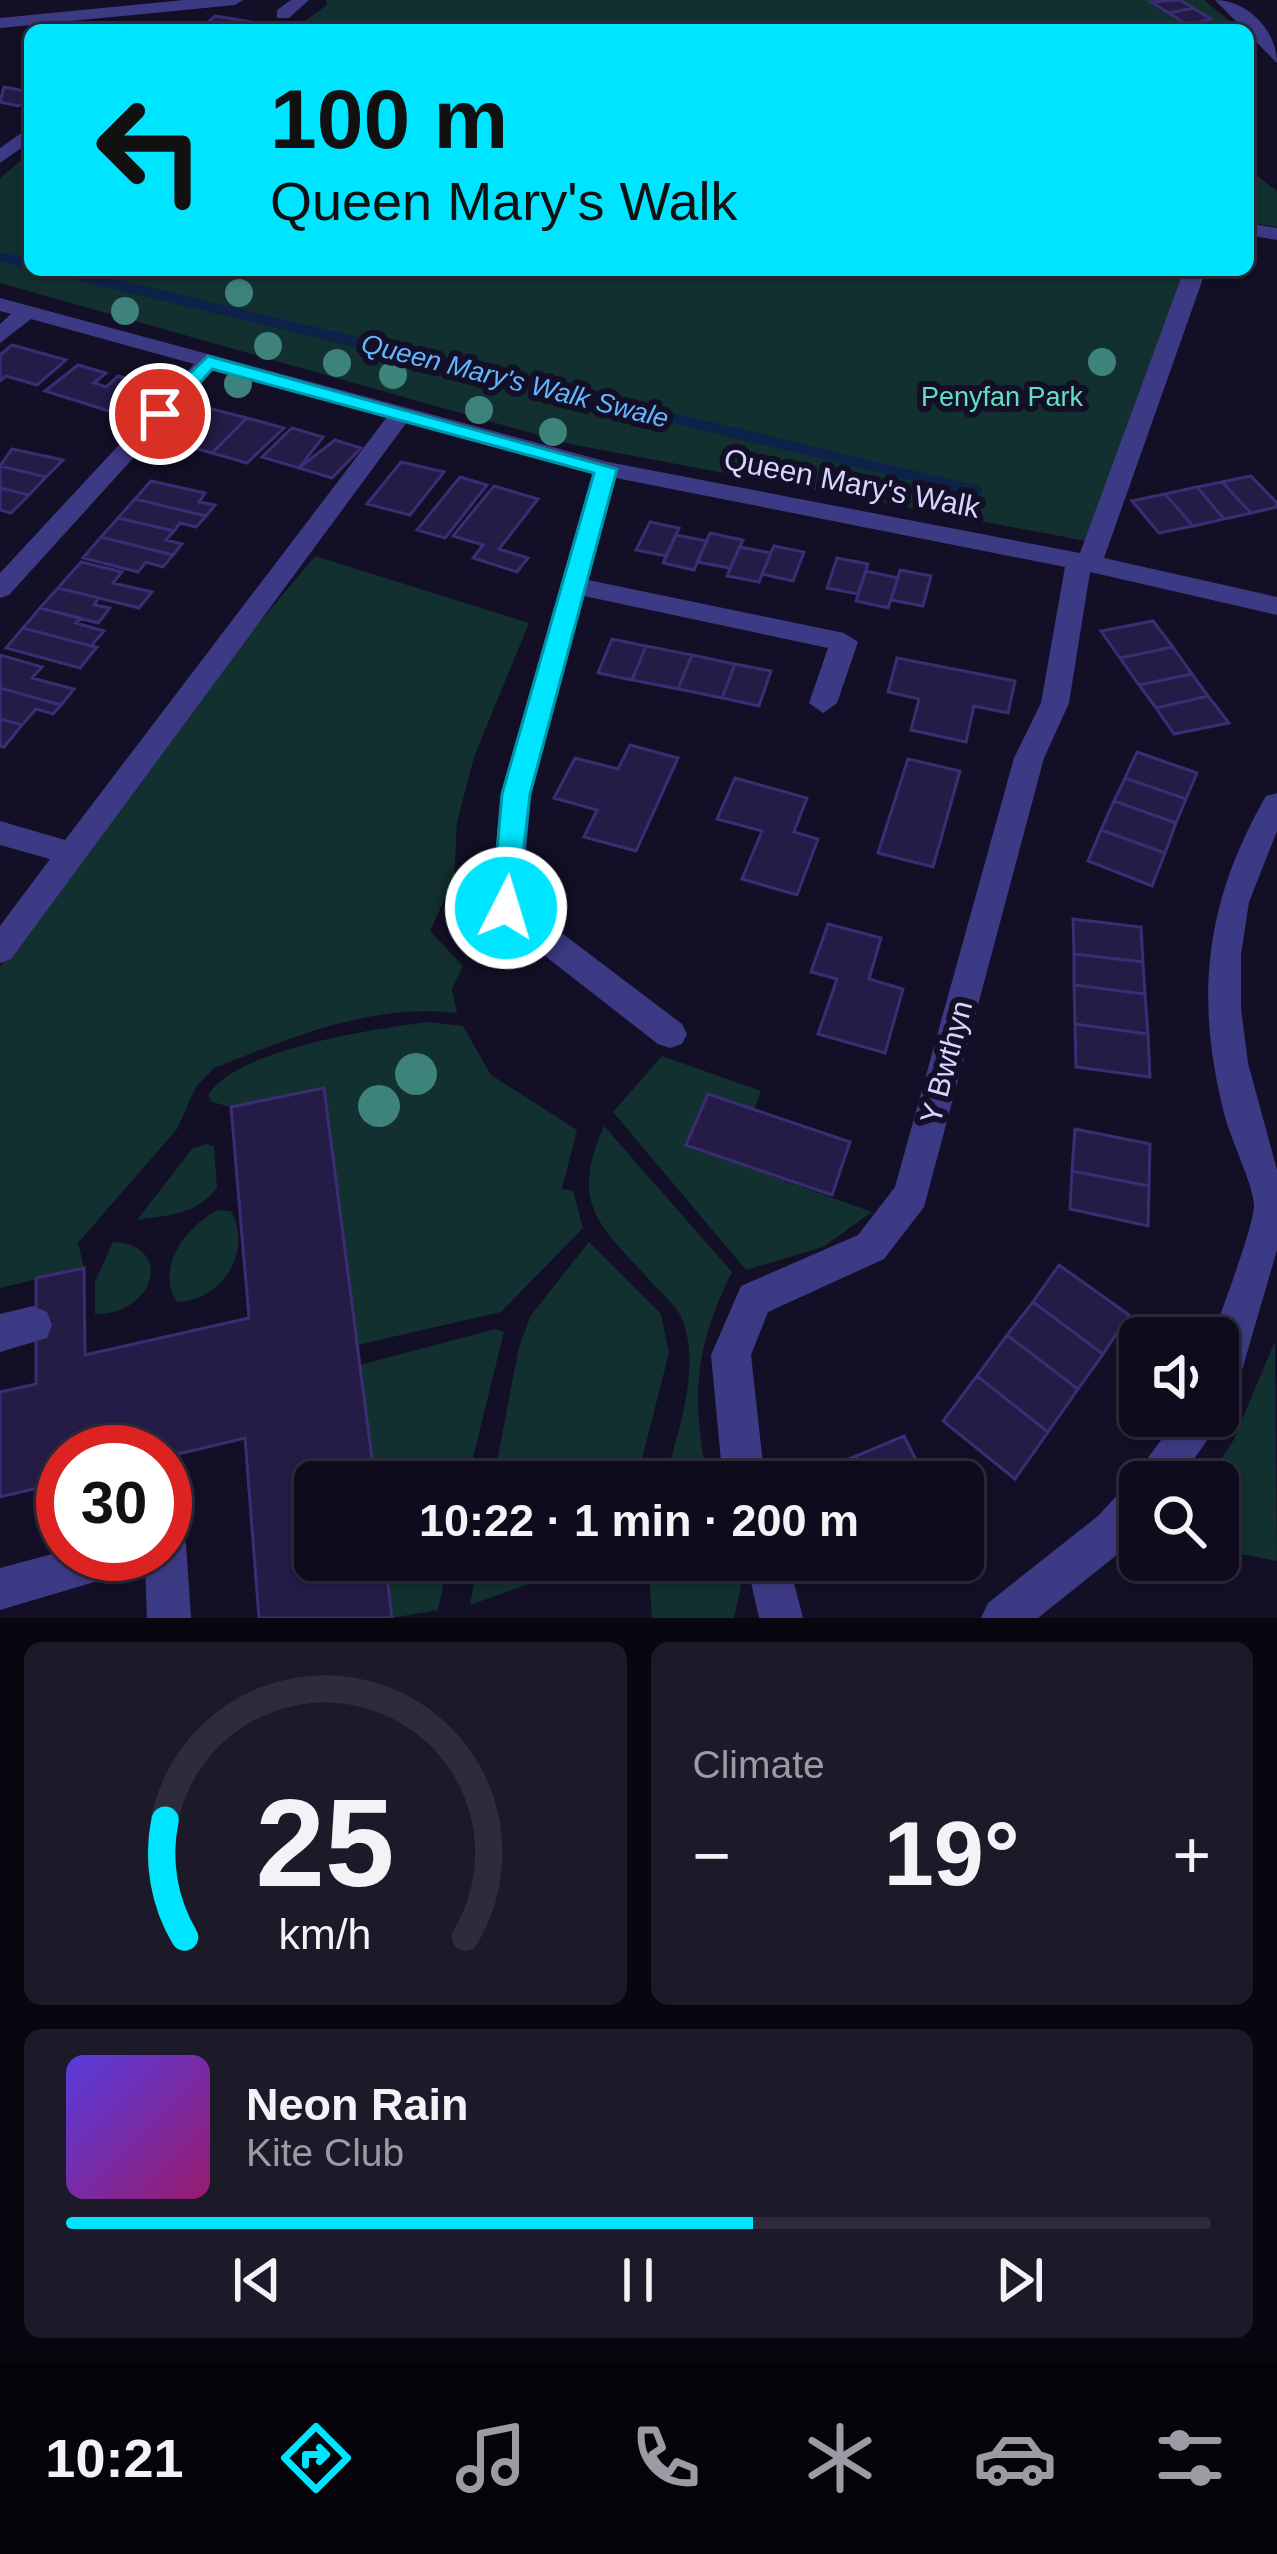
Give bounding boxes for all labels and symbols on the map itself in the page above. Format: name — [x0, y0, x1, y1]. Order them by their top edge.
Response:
water label: Queen Mary's Walk Swale — [358, 328, 672, 434]
pin — [109, 363, 211, 465]
park label: Penyfan Park — [921, 382, 1084, 412]
street label: Queen Mary's Walk — [721, 442, 984, 524]
position arrow — [443, 845, 569, 971]
street label: Y Bwthyn — [914, 997, 978, 1127]
speed limit sign: 30 — [36, 1425, 192, 1581]

